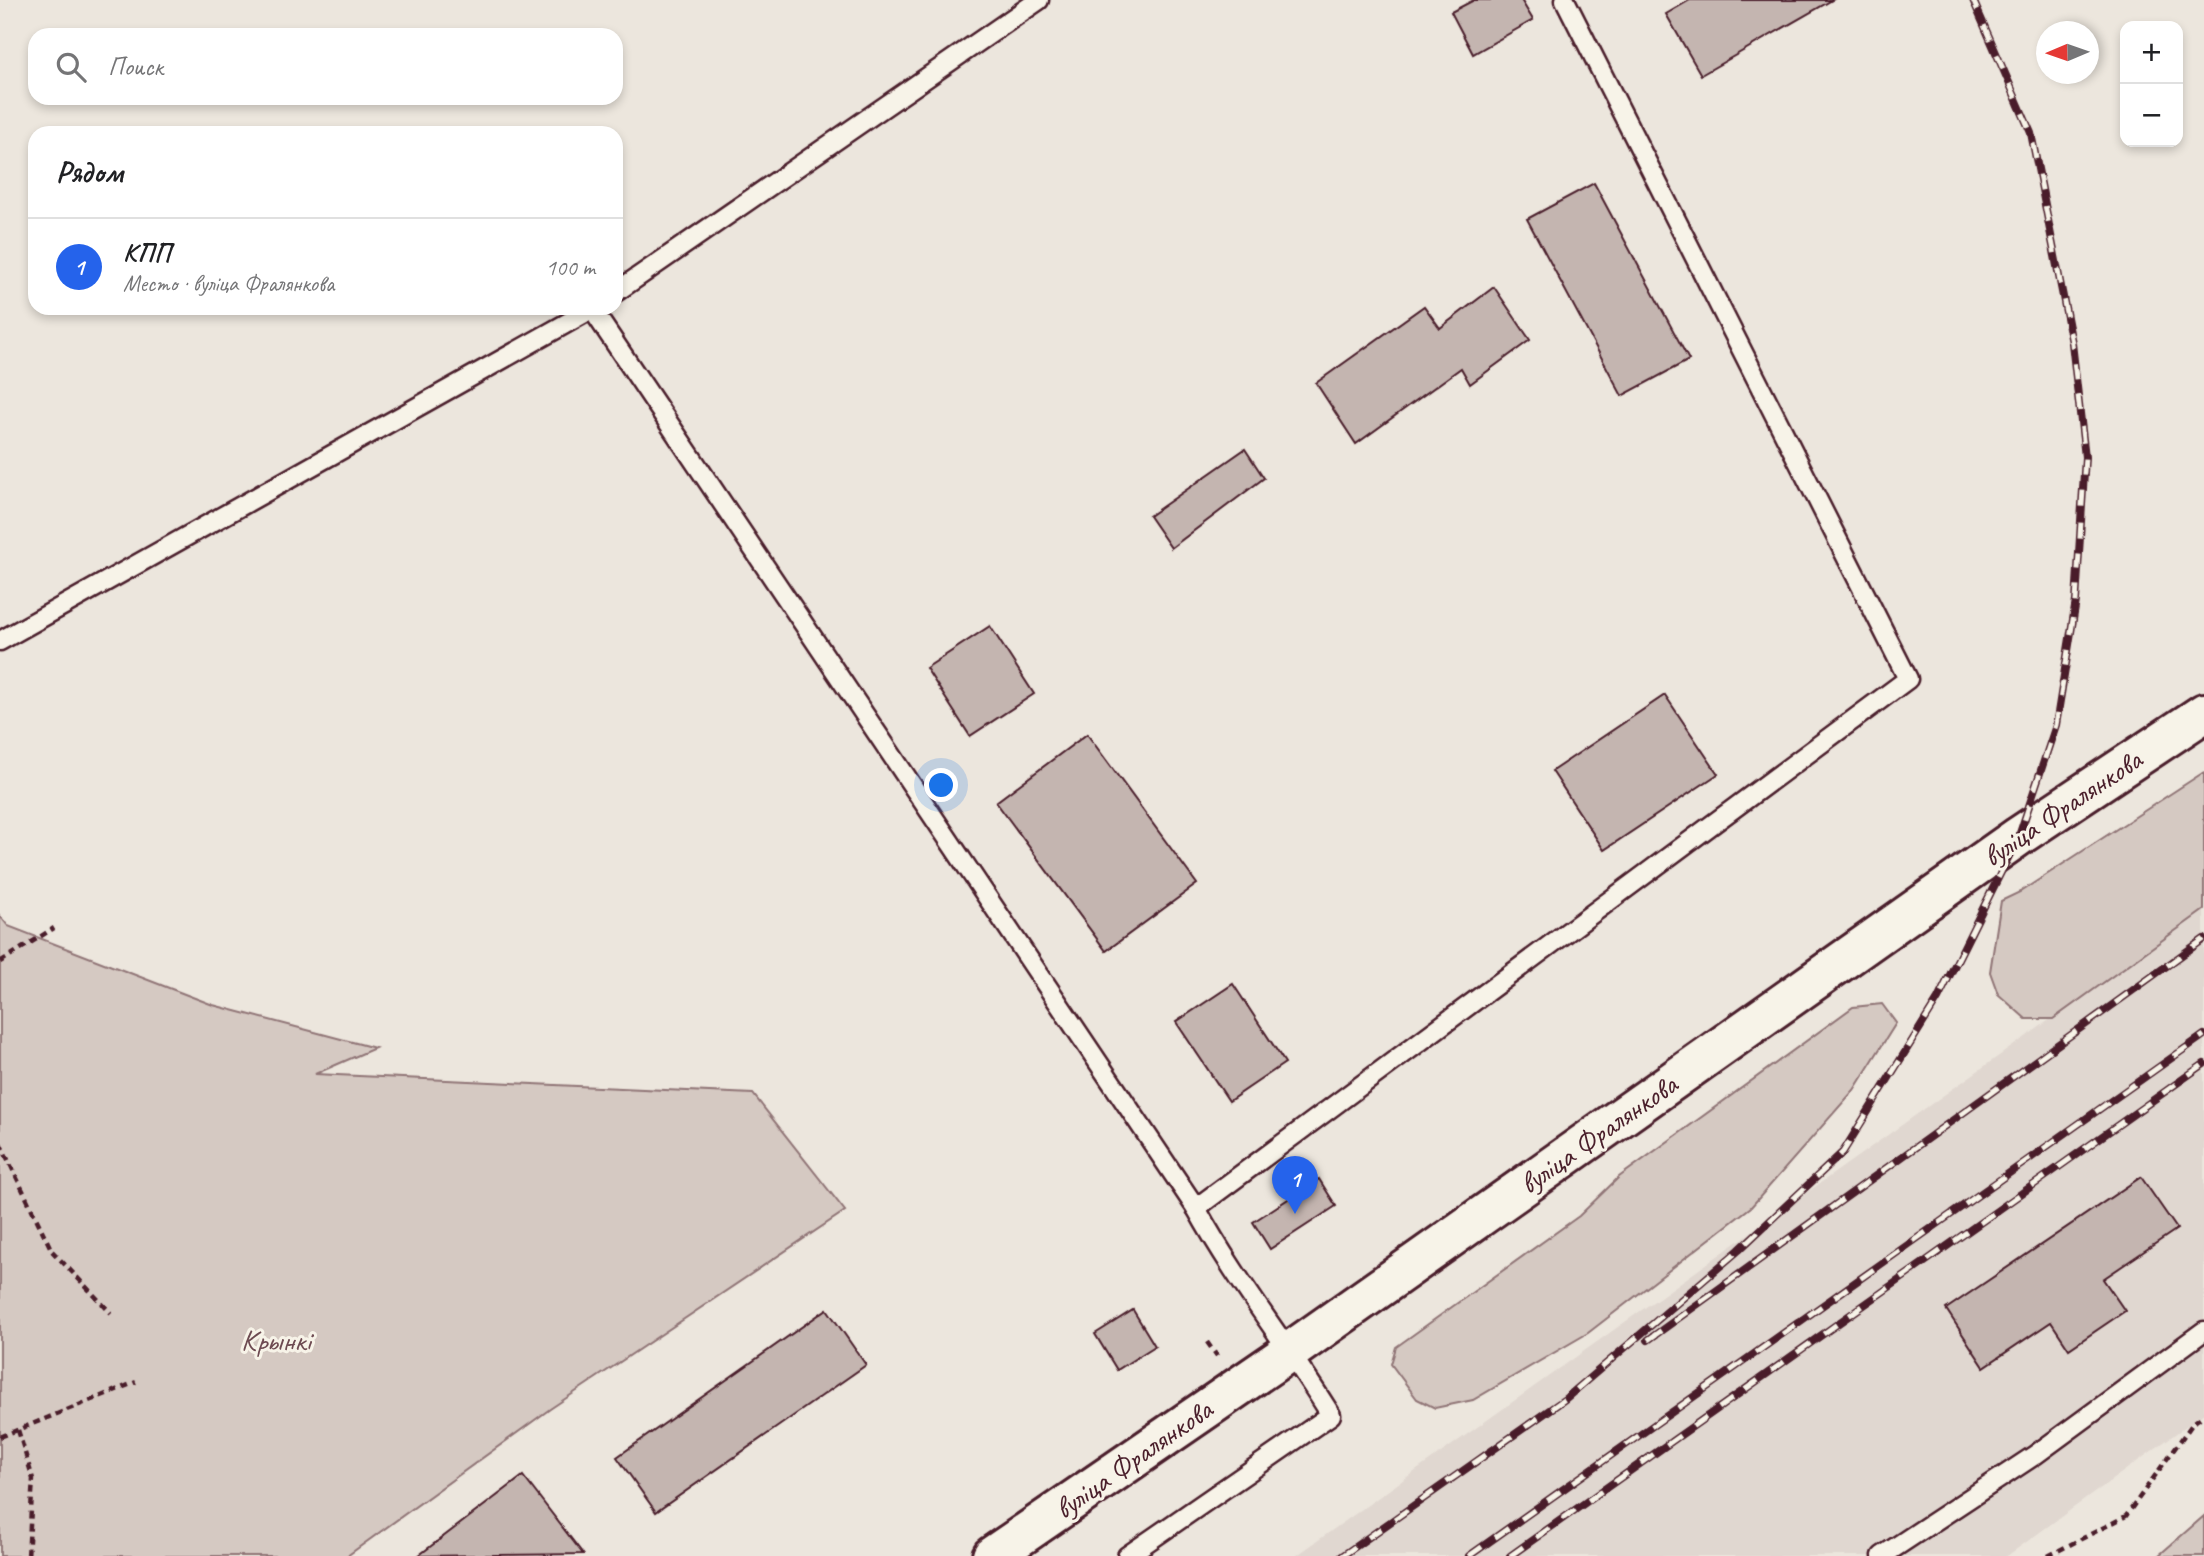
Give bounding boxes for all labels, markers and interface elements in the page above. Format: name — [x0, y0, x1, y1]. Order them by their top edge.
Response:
north arrow — [2036, 21, 2099, 84]
map controls — [2120, 21, 2183, 147]
button: + — [2120, 21, 2183, 84]
search box — [28, 28, 623, 105]
icon: search — [52, 48, 90, 86]
text: Поиск — [108, 50, 163, 83]
button: − — [2120, 84, 2183, 147]
text: Рядом — [56, 153, 123, 191]
text: КПП — [123, 236, 171, 269]
text: 1 — [74, 253, 84, 282]
text: 100 m — [546, 253, 595, 282]
text: Место · вуліца Фралянкова — [123, 269, 334, 298]
street label: вуліца Фралянкова — [1975, 740, 2151, 875]
your location — [924, 768, 958, 802]
street label: вуліца Фралянкова — [1512, 1064, 1686, 1202]
pin: 1 — [1272, 1156, 1318, 1214]
park label: Крынкі — [241, 1321, 314, 1359]
street label: вуліца Фралянкова — [1047, 1389, 1221, 1527]

